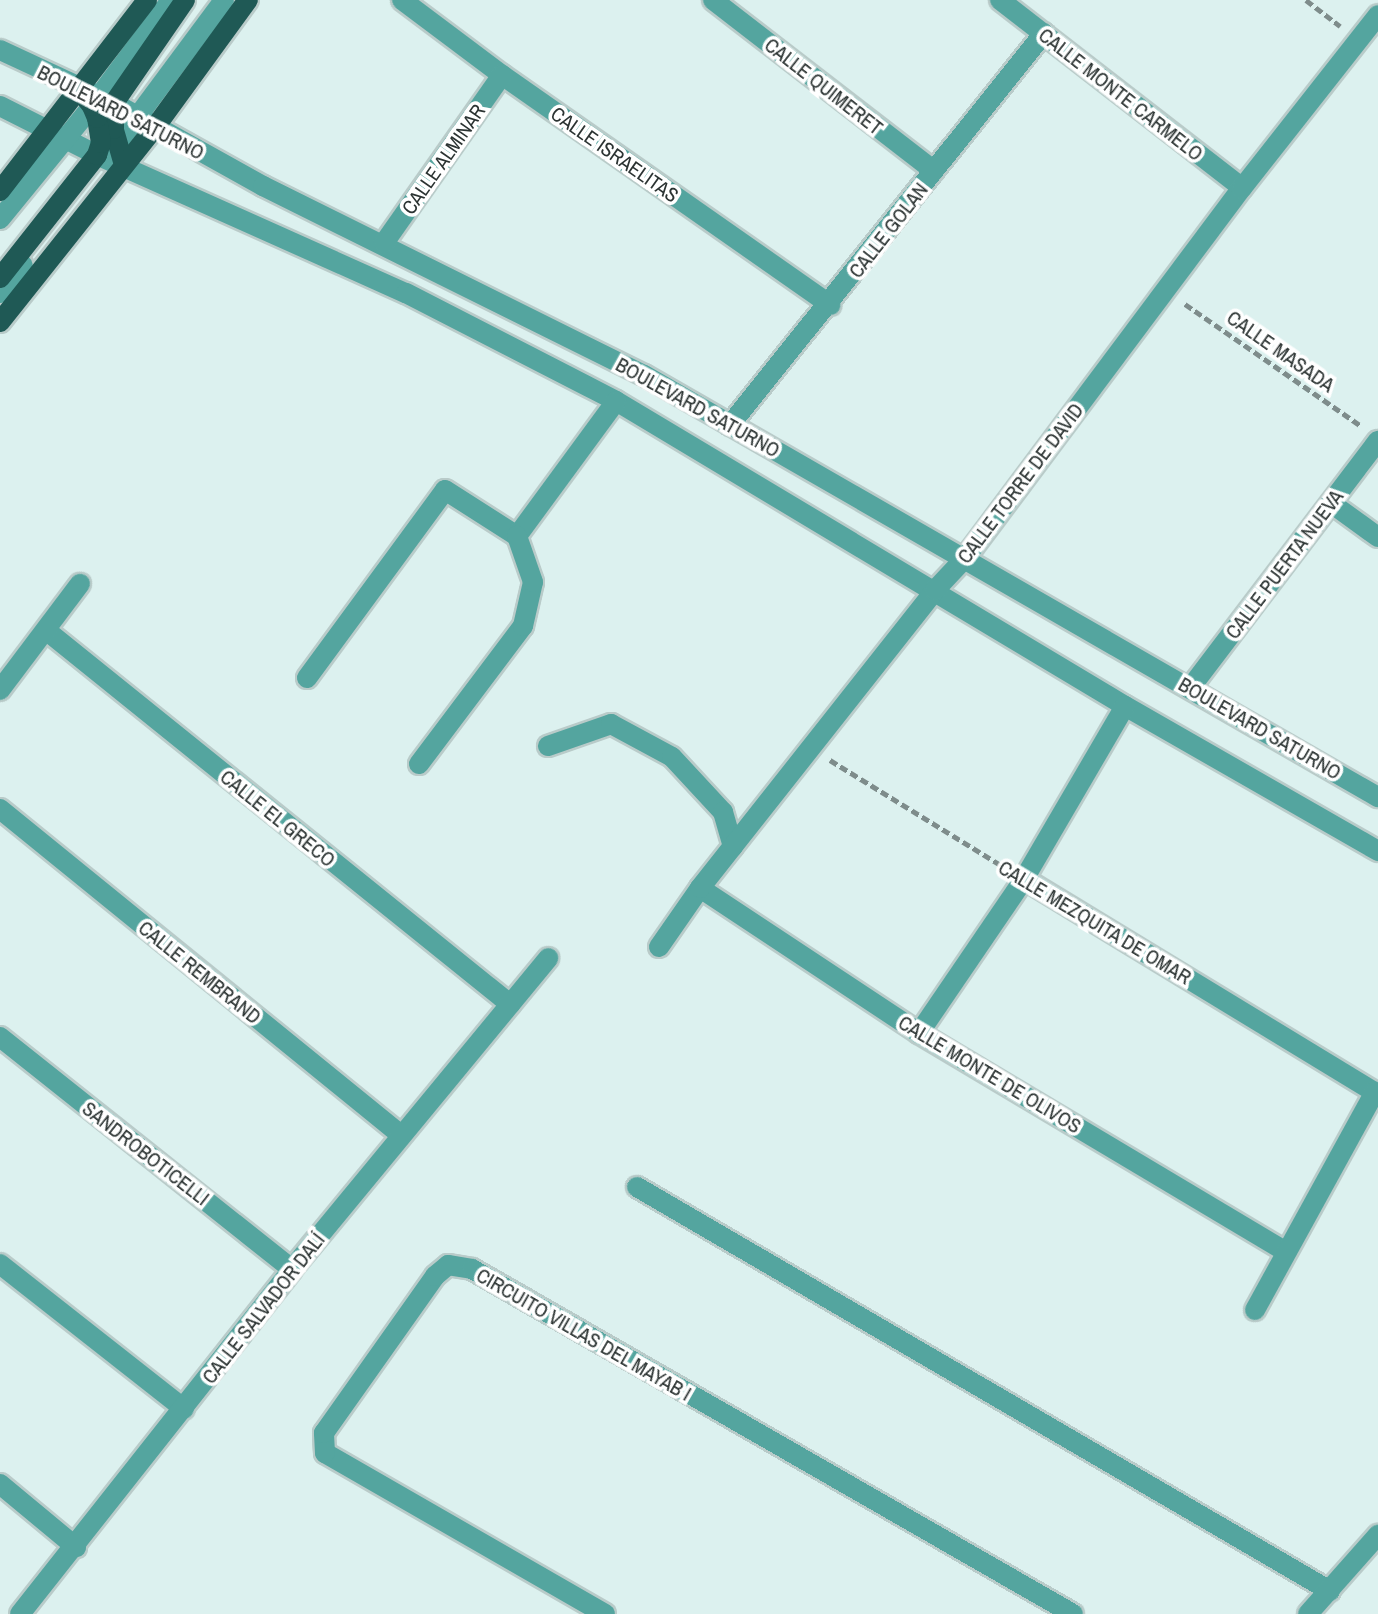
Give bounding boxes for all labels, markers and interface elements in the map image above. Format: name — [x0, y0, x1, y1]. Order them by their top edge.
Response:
street label: CALLE MONTE CARMELO — [1034, 23, 1208, 165]
street label: CALLE QUIMERET — [760, 32, 888, 140]
street label: BOULEVARD SATURNO — [34, 60, 208, 164]
street label: CALLE ALMINAR — [396, 99, 490, 219]
street label: CALLE ISRAELITAS — [547, 101, 683, 207]
street label: CALLE GOLAN — [843, 178, 933, 282]
street label: CALLE MASADA — [1223, 305, 1339, 397]
street label: BOULEVARD SATURNO — [612, 352, 784, 462]
street label: CALLE TORRE DE DAVID — [952, 398, 1088, 568]
street label: CALLE PUERTA NUEVA — [1220, 484, 1348, 644]
street label: BOULEVARD SATURNO — [1175, 672, 1345, 784]
street label: CALLE EL GRECO — [216, 764, 340, 872]
street label: CALLE MEZQUITA DE OMAR — [994, 855, 1196, 989]
street label: CALLE REMBRAND — [134, 915, 266, 1029]
street label: CALLE MONTE DE OLIVOS — [894, 1010, 1086, 1138]
street label: SANDROBOTICELLI — [78, 1096, 214, 1210]
street label: CALLE SALVADOR DALÍ — [197, 1228, 329, 1388]
street label: CIRCUITO VILLAS DEL MAYAB I — [472, 1263, 696, 1405]

